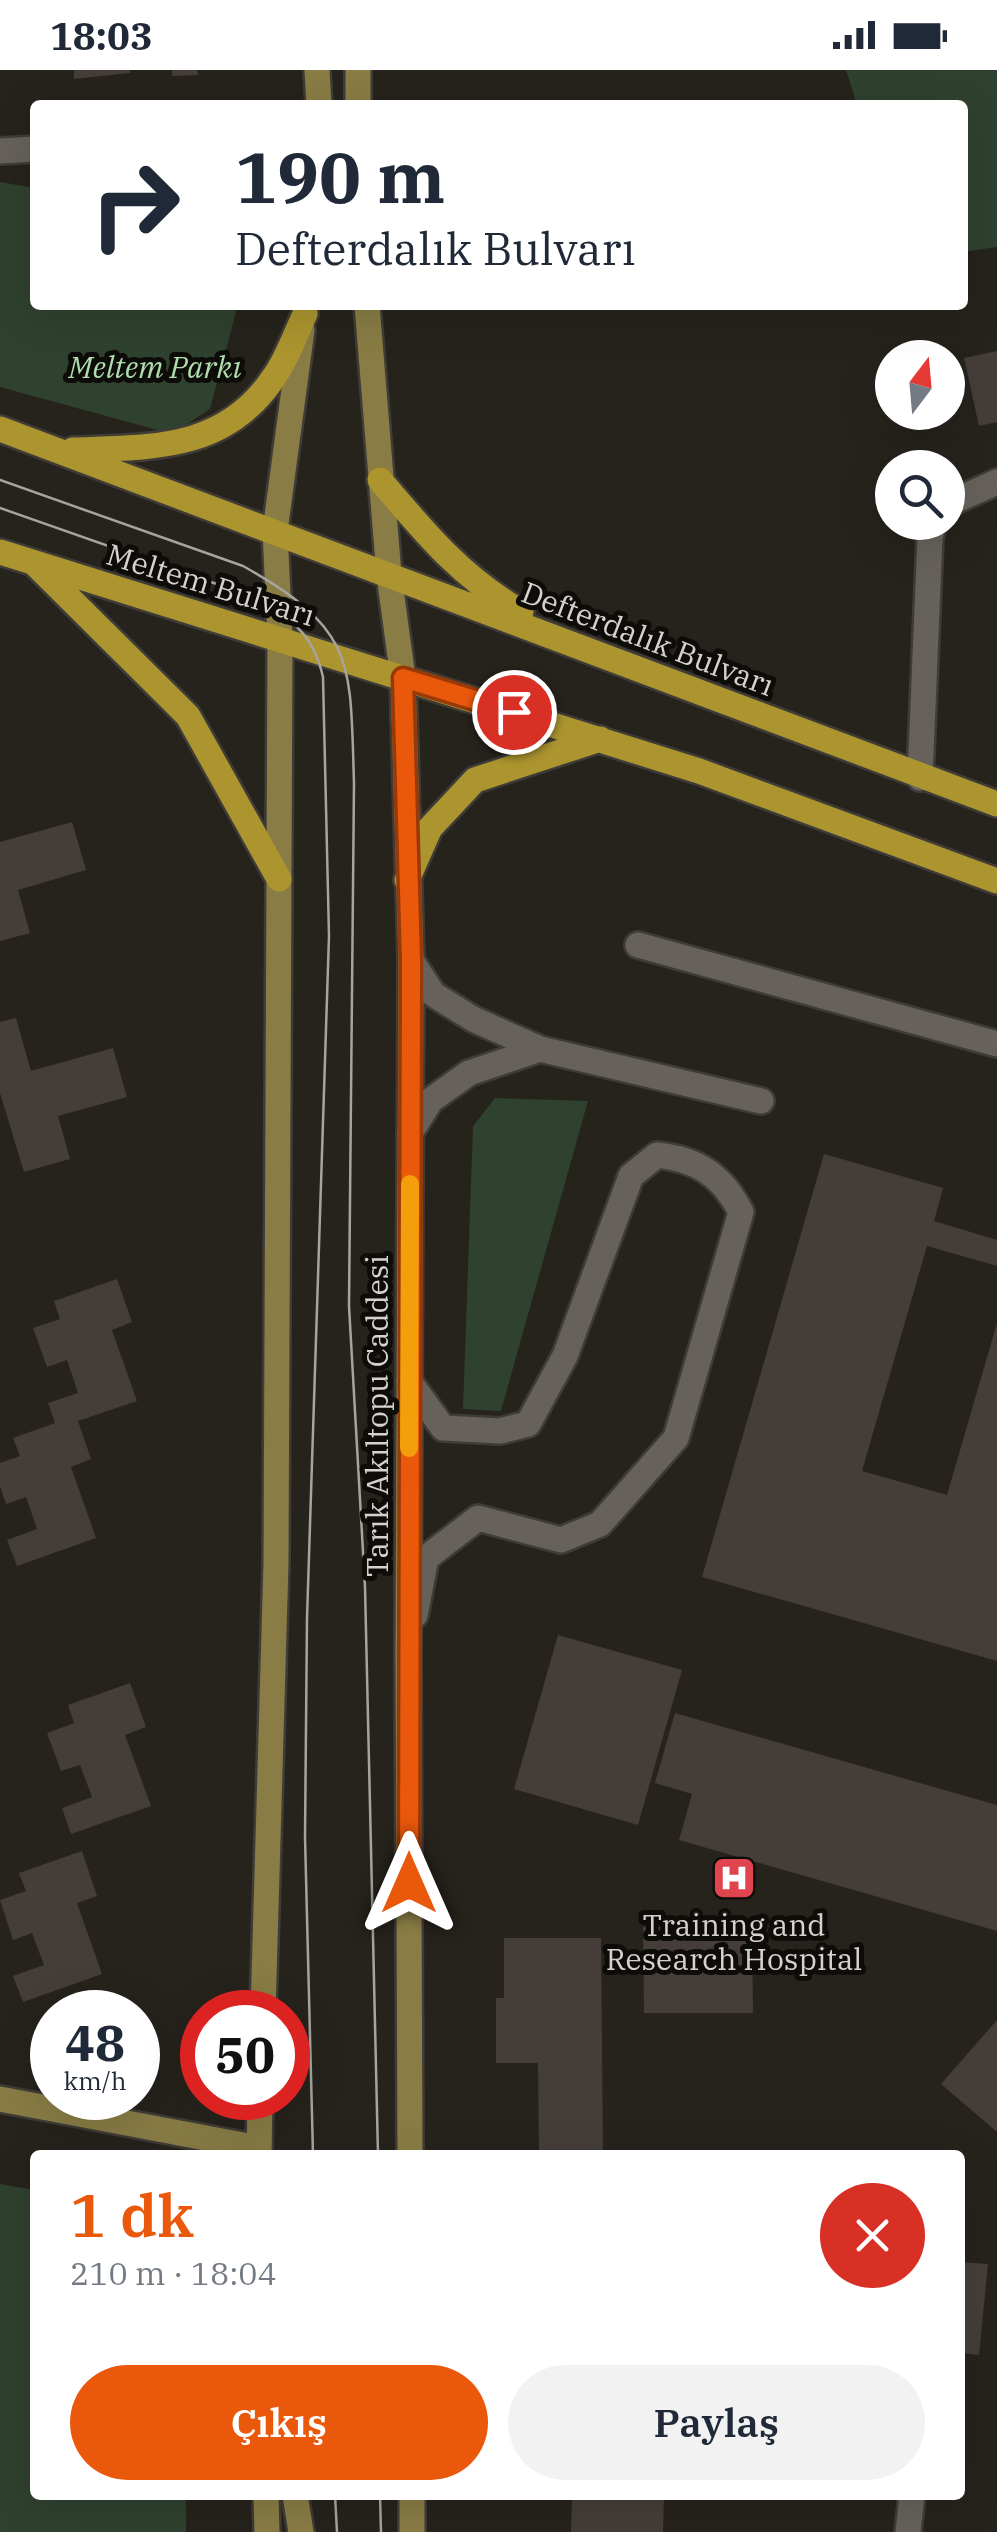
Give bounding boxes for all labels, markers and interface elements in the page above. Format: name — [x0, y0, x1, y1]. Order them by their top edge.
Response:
text: 18:03 — [50, 11, 153, 60]
text: 190 m — [235, 131, 445, 222]
icon: right — [70, 140, 200, 270]
text: Defterdalık Bulvarı — [235, 219, 636, 277]
north arrow — [875, 340, 965, 430]
map controls — [875, 340, 965, 540]
park label: Meltem Parkı — [68, 347, 241, 386]
button: search — [875, 450, 965, 540]
street label: Meltem Bulvarı — [102, 534, 320, 634]
street label: Defterdalık Bulvarı — [516, 572, 780, 704]
pin — [472, 670, 557, 755]
icon: arrive — [487, 685, 542, 740]
street label: Tarık Akıltopu Caddesi — [357, 1255, 396, 1577]
position arrow — [357, 1831, 461, 1935]
hospital icon: Training and Research Hospital — [711, 1855, 757, 1901]
place label: Training and Research Hospital — [606, 1905, 862, 1978]
speed limit sign: 50 — [180, 1990, 310, 2120]
text: 48 — [65, 2010, 125, 2075]
text: km/h — [63, 2064, 127, 2097]
text: 1 dk — [70, 2175, 194, 2254]
button: close — [820, 2183, 925, 2288]
text: 210 m · 18:04 — [70, 2252, 277, 2294]
button: Çıkış — [70, 2365, 488, 2480]
button: Paylaş — [508, 2365, 925, 2480]

